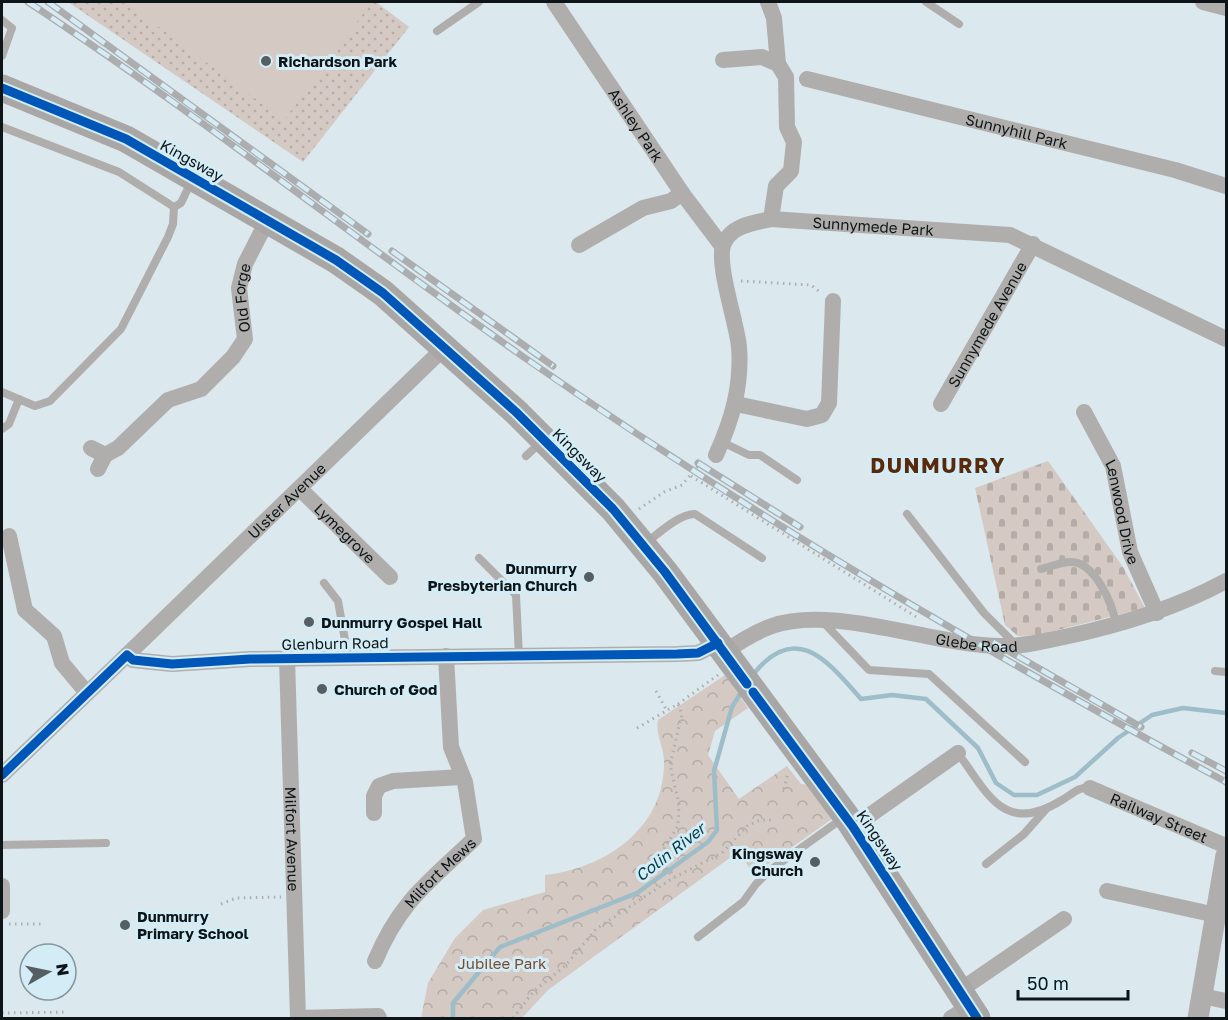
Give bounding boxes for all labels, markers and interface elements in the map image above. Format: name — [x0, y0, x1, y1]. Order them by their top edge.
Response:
place label: Richardson Park — [278, 52, 397, 70]
marker: Richardson Park — [259, 54, 273, 68]
street label: Ashley Park — [605, 85, 668, 166]
street label: Sunnyhill Park — [964, 110, 1070, 152]
street label: Kingsway — [157, 135, 227, 185]
street label: Sunnymede Park — [812, 213, 935, 239]
street label: Sunnymede Avenue — [944, 258, 1030, 390]
street label: Old Forge — [230, 261, 254, 334]
street label: Kingsway — [549, 424, 611, 486]
district label: DUNMURRY — [870, 452, 1006, 478]
street label: Lenwood Drive — [1102, 456, 1143, 567]
street label: Ulster Avenue — [244, 459, 329, 542]
street label: Lymegrove — [311, 499, 380, 567]
place label: Dunmurry Presbyterian Church — [428, 559, 577, 594]
marker: Dunmurry Presbyterian Church — [582, 570, 596, 584]
place label: Dunmurry Gospel Hall — [321, 613, 482, 631]
marker: Dunmurry Gospel Hall — [302, 615, 316, 629]
street label: Glebe Road — [934, 629, 1018, 655]
street label: Glenburn Road — [281, 633, 389, 653]
place label: Church of God — [334, 680, 437, 698]
marker: Church of God — [315, 682, 329, 696]
street label: Milfort Avenue — [282, 786, 303, 892]
street label: Railway Street — [1108, 789, 1210, 846]
street label: Kingsway — [853, 806, 907, 874]
water label: Colin River — [631, 817, 711, 885]
street label: Milfort Mews — [400, 833, 479, 911]
place label: Kingsway Church — [732, 844, 803, 879]
marker: Kingsway Church — [808, 855, 822, 869]
place label: Dunmurry Primary School — [137, 907, 249, 942]
marker: Dunmurry Primary School — [118, 918, 132, 932]
north arrow — [18, 942, 78, 1002]
park label: Jubilee Park — [458, 954, 547, 972]
text: N — [52, 962, 74, 977]
scale bar — [1018, 963, 1128, 1001]
text: 50 m — [1027, 972, 1069, 994]

